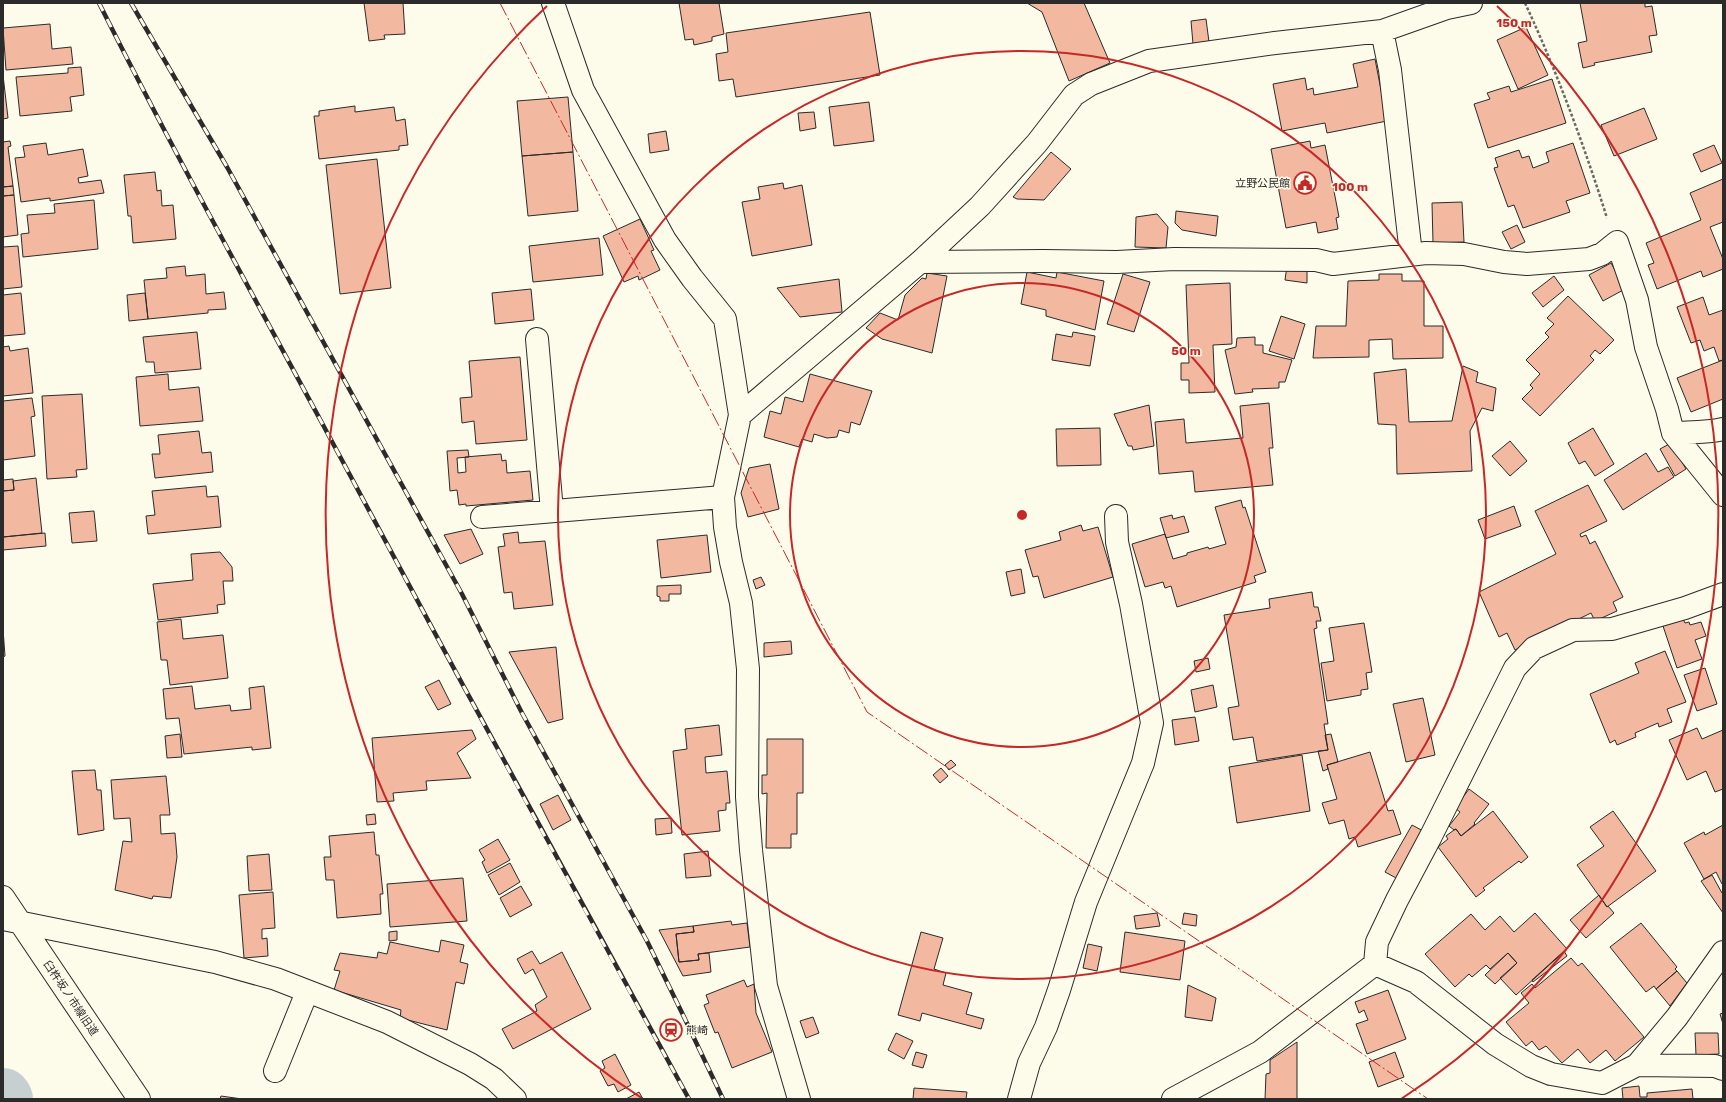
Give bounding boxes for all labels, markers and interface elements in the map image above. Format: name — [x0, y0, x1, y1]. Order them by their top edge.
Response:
text: 150 m — [1496, 16, 1532, 30]
public building icon: 立野公民館 — [1292, 170, 1318, 196]
place label: 立野公民館 — [1235, 177, 1290, 190]
text: 100 m — [1332, 180, 1368, 194]
text: 50 m — [1171, 344, 1201, 358]
centre of rings — [1015, 508, 1029, 522]
street label: 臼杵坂ノ市線旧道 — [41, 958, 101, 1038]
station icon: 熊崎 — [658, 1017, 684, 1043]
place label: 熊崎 — [686, 1024, 708, 1037]

